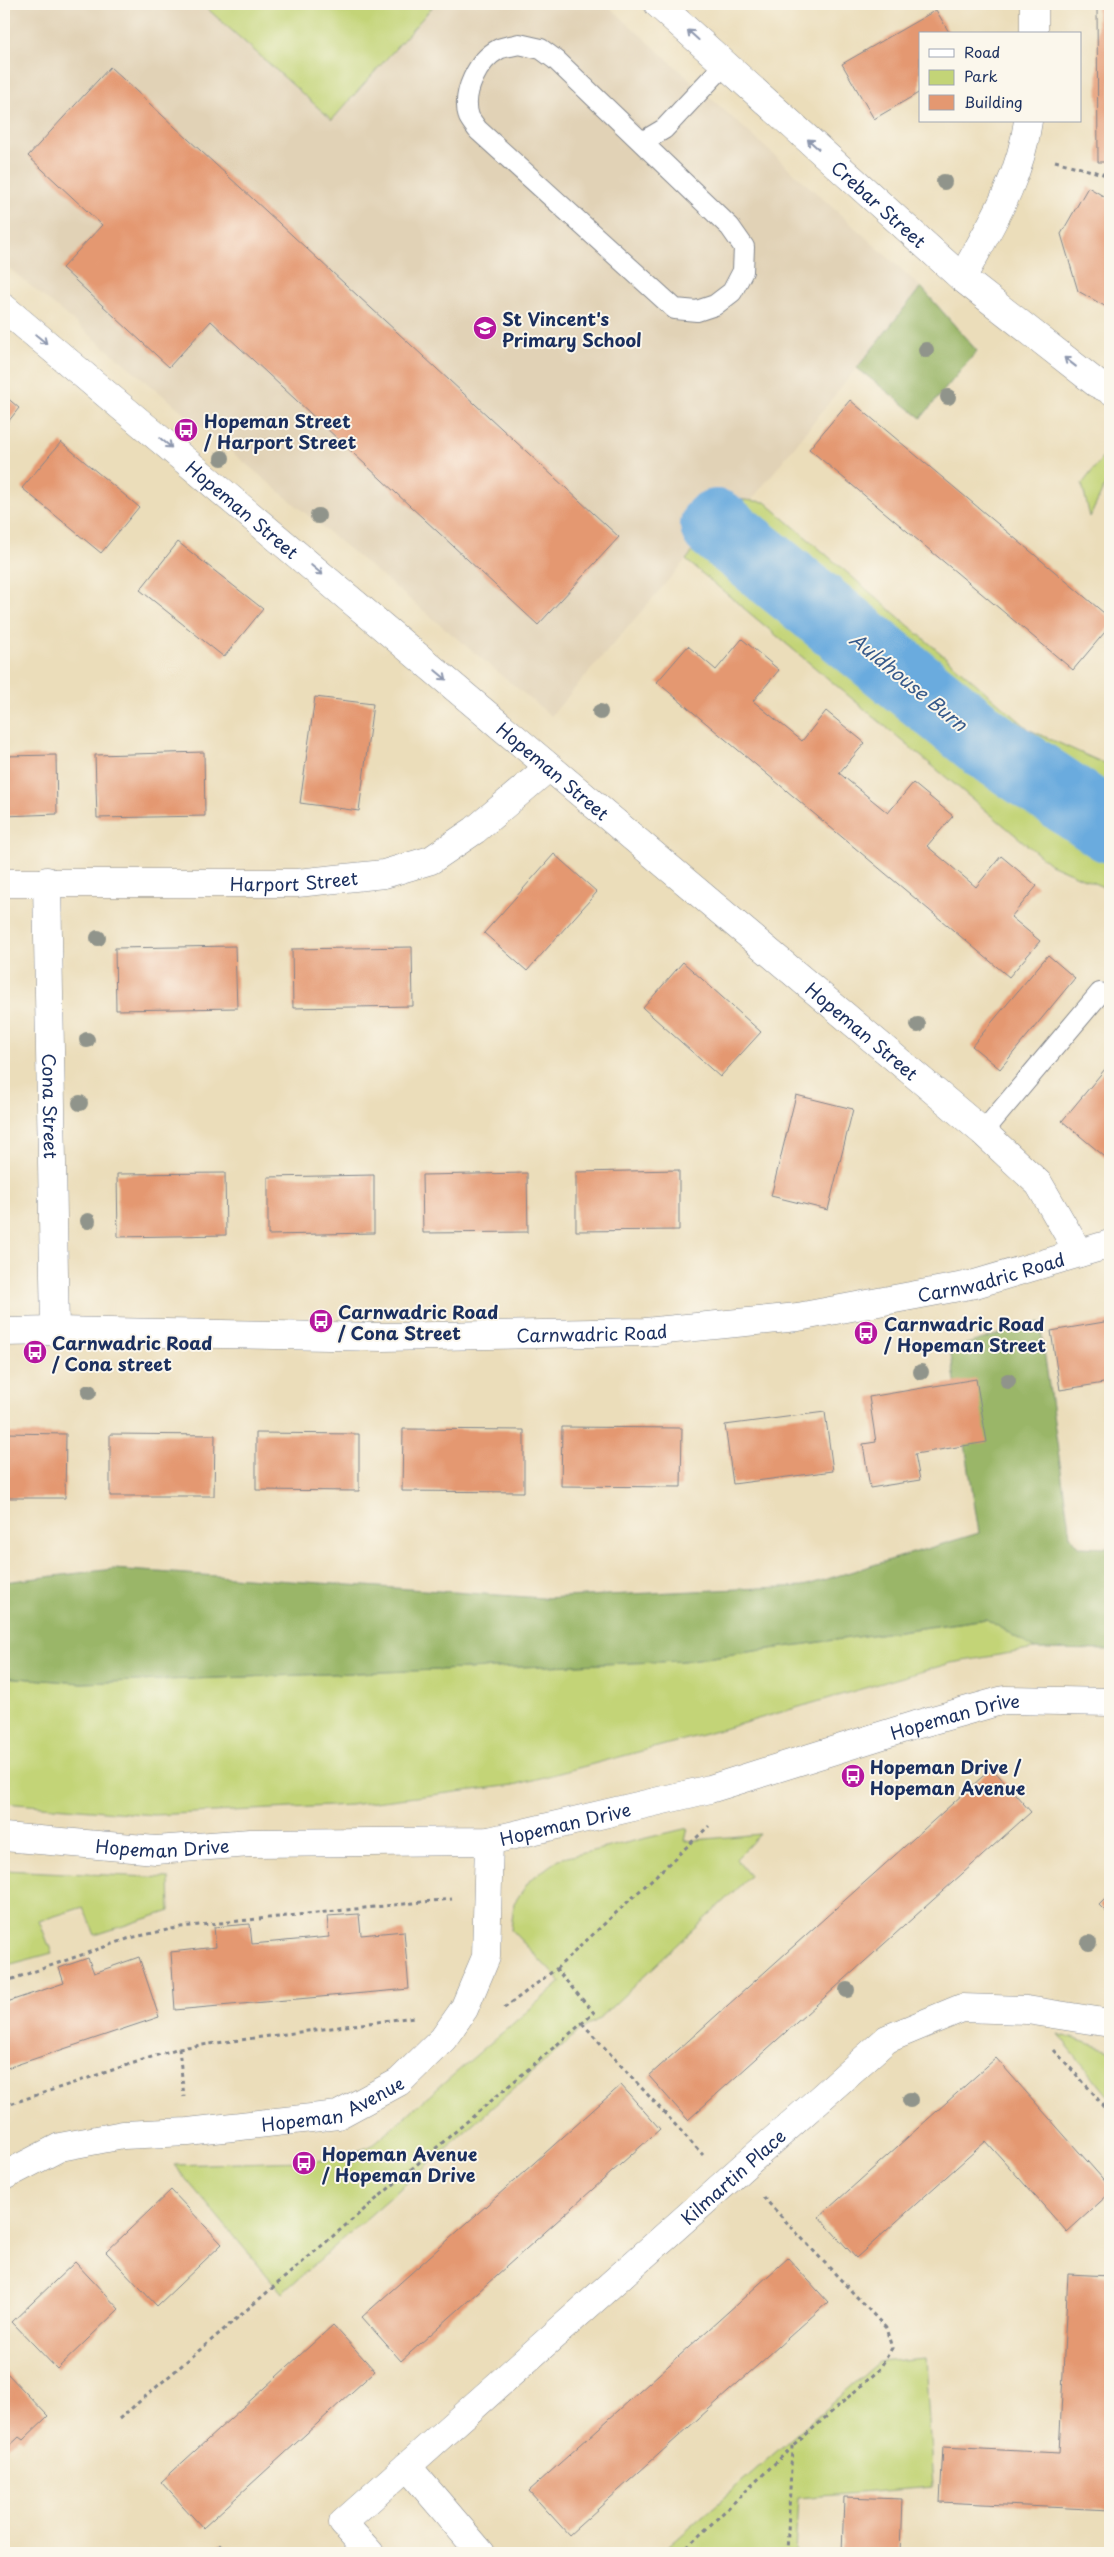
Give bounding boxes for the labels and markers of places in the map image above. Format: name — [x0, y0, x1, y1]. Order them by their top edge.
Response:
place label: St Vincent's Primary School — [502, 305, 642, 353]
school or university icon: St Vincent's Primary School — [472, 315, 498, 341]
place label: Hopeman Street / Harport Street — [203, 407, 357, 455]
bus stop icon: Hopeman Street / Harport Street — [173, 417, 199, 443]
place label: Carnwadric Road / Cona Street — [337, 1298, 498, 1346]
bus stop icon: Carnwadric Road / Cona Street — [308, 1308, 334, 1334]
place label: Carnwadric Road / Hopeman Street — [883, 1310, 1047, 1358]
bus stop icon: Carnwadric Road / Hopeman Street — [853, 1320, 879, 1346]
place label: Carnwadric Road / Cona street — [51, 1329, 212, 1377]
bus stop icon: Carnwadric Road / Cona street — [22, 1339, 48, 1365]
place label: Hopeman Drive / Hopeman Avenue — [870, 1753, 1025, 1801]
bus stop icon: Hopeman Drive / Hopeman Avenue — [840, 1763, 866, 1789]
place label: Hopeman Avenue / Hopeman Drive — [321, 2140, 477, 2188]
bus stop icon: Hopeman Avenue / Hopeman Drive — [291, 2150, 317, 2176]

